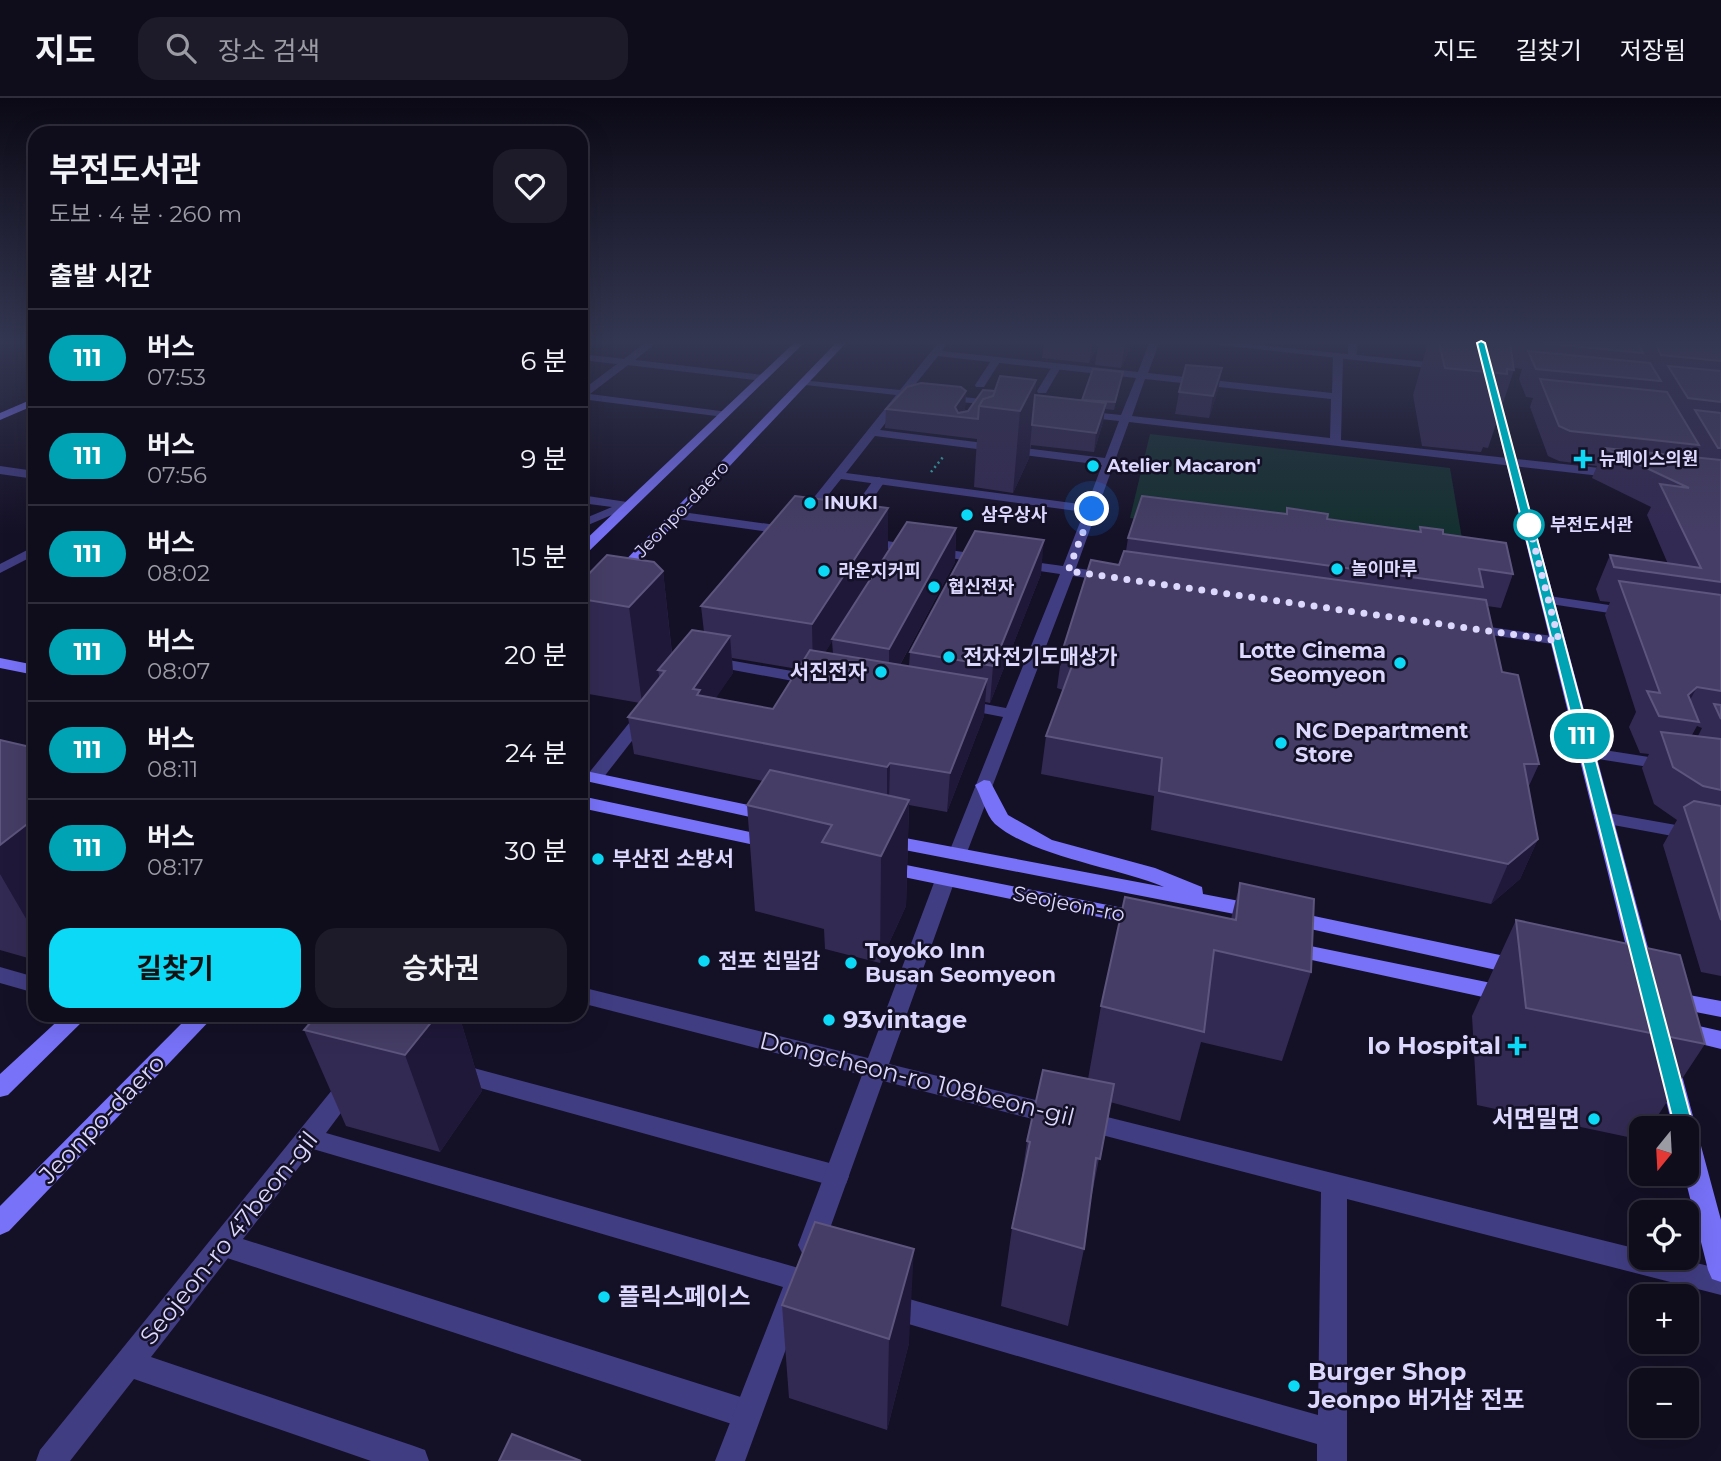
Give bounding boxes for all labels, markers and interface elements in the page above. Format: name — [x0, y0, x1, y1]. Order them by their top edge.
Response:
search box — [138, 17, 628, 80]
icon: search — [162, 29, 200, 67]
text: 지도 — [35, 30, 96, 70]
text: 장소 검색 — [218, 35, 320, 67]
text: 지도 — [1433, 36, 1478, 65]
text: 길찾기 — [1516, 36, 1582, 65]
text: 저장됨 — [1620, 36, 1686, 65]
text: 부전도서관 — [49, 149, 201, 189]
button: heart — [493, 149, 567, 223]
text: 도보 · 4 분 · 260 m — [49, 200, 242, 228]
text: 출발 시간 — [49, 260, 152, 292]
text: 버스 — [147, 331, 195, 363]
text: 111 — [73, 343, 102, 372]
text: 6 분 — [520, 345, 567, 377]
text: 07:53 — [147, 363, 206, 391]
text: 버스 — [147, 429, 195, 461]
text: 111 — [73, 441, 102, 470]
text: 9 분 — [520, 443, 567, 475]
place label: 뉴페이스의원 — [1599, 448, 1698, 470]
marker: 뉴페이스의원 — [1573, 449, 1593, 469]
place label: Atelier Macaron' — [1106, 455, 1261, 477]
street label: Jeonpo-daero — [630, 456, 734, 563]
marker: Atelier Macaron' — [1085, 458, 1101, 474]
text: 07:56 — [147, 461, 207, 489]
your location — [1074, 491, 1109, 526]
place label: INUKI — [824, 492, 878, 514]
marker: INUKI — [802, 495, 818, 511]
place label: 삼우상사 — [981, 504, 1048, 526]
marker: 삼우상사 — [959, 507, 975, 523]
marker: 부전도서관 — [1514, 510, 1544, 540]
place label: 부전도서관 — [1550, 514, 1633, 536]
text: 버스 — [147, 527, 195, 559]
text: 111 — [73, 539, 102, 568]
text: 15 분 — [512, 541, 567, 573]
place label: 놀이마루 — [1351, 558, 1417, 580]
text: 08:02 — [147, 559, 210, 587]
place label: 라운지커피 — [838, 560, 921, 582]
marker: 놀이마루 — [1329, 561, 1345, 577]
marker: 라운지커피 — [816, 563, 832, 579]
place label: 협신전자 — [948, 576, 1015, 598]
marker: 협신전자 — [926, 579, 942, 595]
text: 버스 — [147, 625, 195, 657]
text: 111 — [73, 637, 102, 666]
place label: Lotte Cinema Seomyeon — [1238, 638, 1386, 687]
text: 20 분 — [504, 639, 567, 671]
place label: 전자전기도매상가 — [963, 644, 1118, 669]
marker: 전자전기도매상가 — [941, 649, 957, 665]
marker: Lotte Cinema Seomyeon — [1392, 655, 1408, 671]
text: 08:07 — [147, 657, 210, 685]
place label: 서진전자 — [790, 659, 867, 684]
marker: 서진전자 — [873, 664, 889, 680]
line badge: 111 — [1542, 713, 1622, 759]
place label: NC Department Store — [1295, 718, 1468, 767]
text: 111 — [1568, 721, 1596, 750]
text: 버스 — [147, 723, 195, 755]
text: 111 — [73, 735, 102, 764]
marker: NC Department Store — [1273, 735, 1289, 751]
text: 24 분 — [505, 737, 567, 769]
text: 08:11 — [147, 755, 198, 783]
text: 버스 — [147, 821, 195, 853]
text: 111 — [73, 833, 102, 862]
text: 30 분 — [504, 835, 567, 867]
place label: 부산진 소방서 — [612, 846, 734, 871]
marker: 부산진 소방서 — [590, 851, 606, 867]
text: 08:17 — [147, 853, 204, 881]
street label: Seojeon-ro — [1011, 880, 1127, 927]
button: 길찾기 — [49, 928, 301, 1008]
button: 승차권 — [315, 928, 567, 1008]
place label: Toyoko Inn Busan Seomyeon — [865, 938, 1056, 987]
place label: 전포 친밀감 — [718, 948, 821, 973]
marker: 전포 친밀감 — [696, 953, 712, 969]
marker: Toyoko Inn Busan Seomyeon — [843, 955, 859, 971]
place label: 93vintage — [843, 1005, 967, 1034]
marker: 93vintage — [821, 1012, 837, 1028]
street label: Dongcheon-ro 108beon-gil — [757, 1025, 1077, 1132]
place label: Io Hospital — [1367, 1031, 1501, 1060]
marker: Io Hospital — [1507, 1036, 1527, 1056]
street label: Jeonpo-daero — [32, 1048, 170, 1190]
place label: 서면밀면 — [1492, 1104, 1580, 1133]
marker: 서면밀면 — [1586, 1111, 1602, 1127]
north arrow — [1629, 1116, 1699, 1186]
map controls — [1629, 1116, 1699, 1438]
street label: Seojeon-ro 47beon-gil — [134, 1125, 324, 1350]
button: locate — [1629, 1200, 1699, 1270]
place label: 플릭스페이스 — [618, 1282, 750, 1311]
button: + — [1629, 1284, 1699, 1354]
marker: 플릭스페이스 — [596, 1289, 612, 1305]
place label: Burger Shop Jeonpo 버거샵 전포 — [1307, 1357, 1525, 1414]
button: − — [1629, 1368, 1699, 1438]
marker: Burger Shop Jeonpo 버거샵 전포 — [1286, 1378, 1302, 1394]

